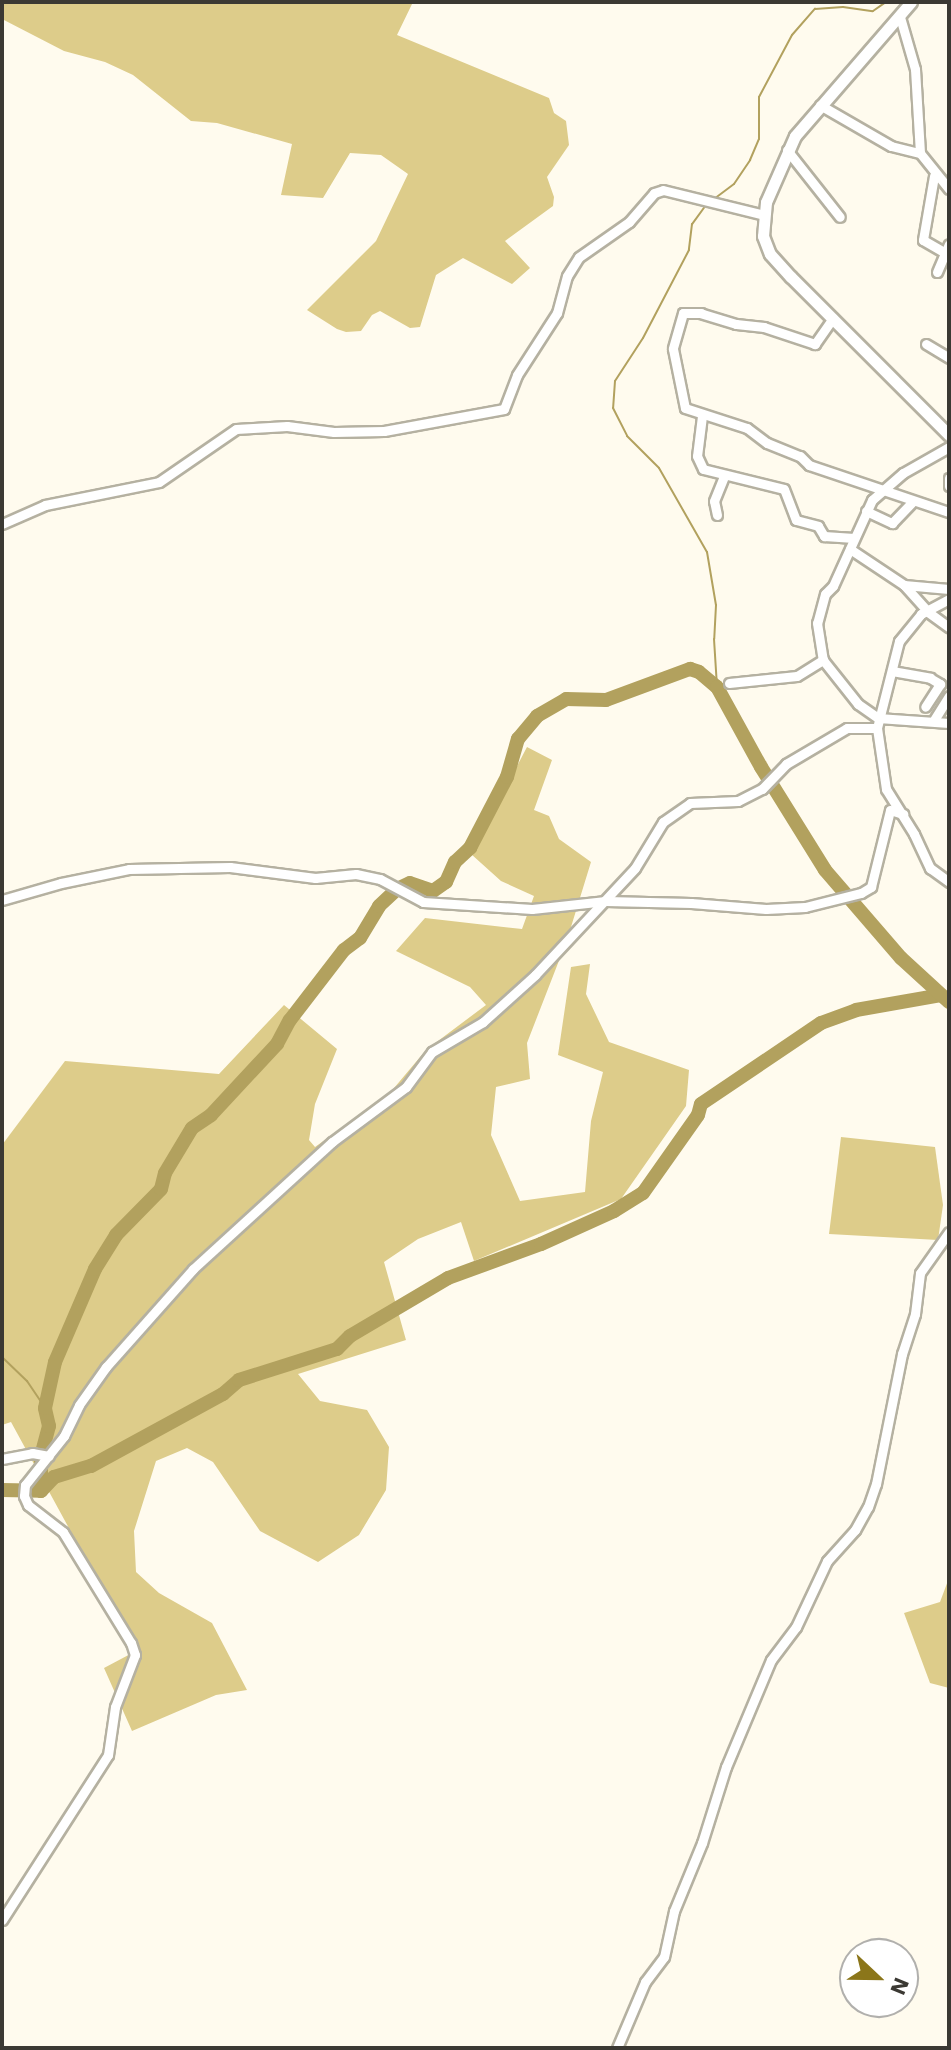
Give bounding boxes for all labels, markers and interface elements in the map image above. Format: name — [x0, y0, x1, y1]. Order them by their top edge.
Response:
north arrow — [839, 1938, 919, 2018]
text: N — [885, 1974, 915, 1999]

